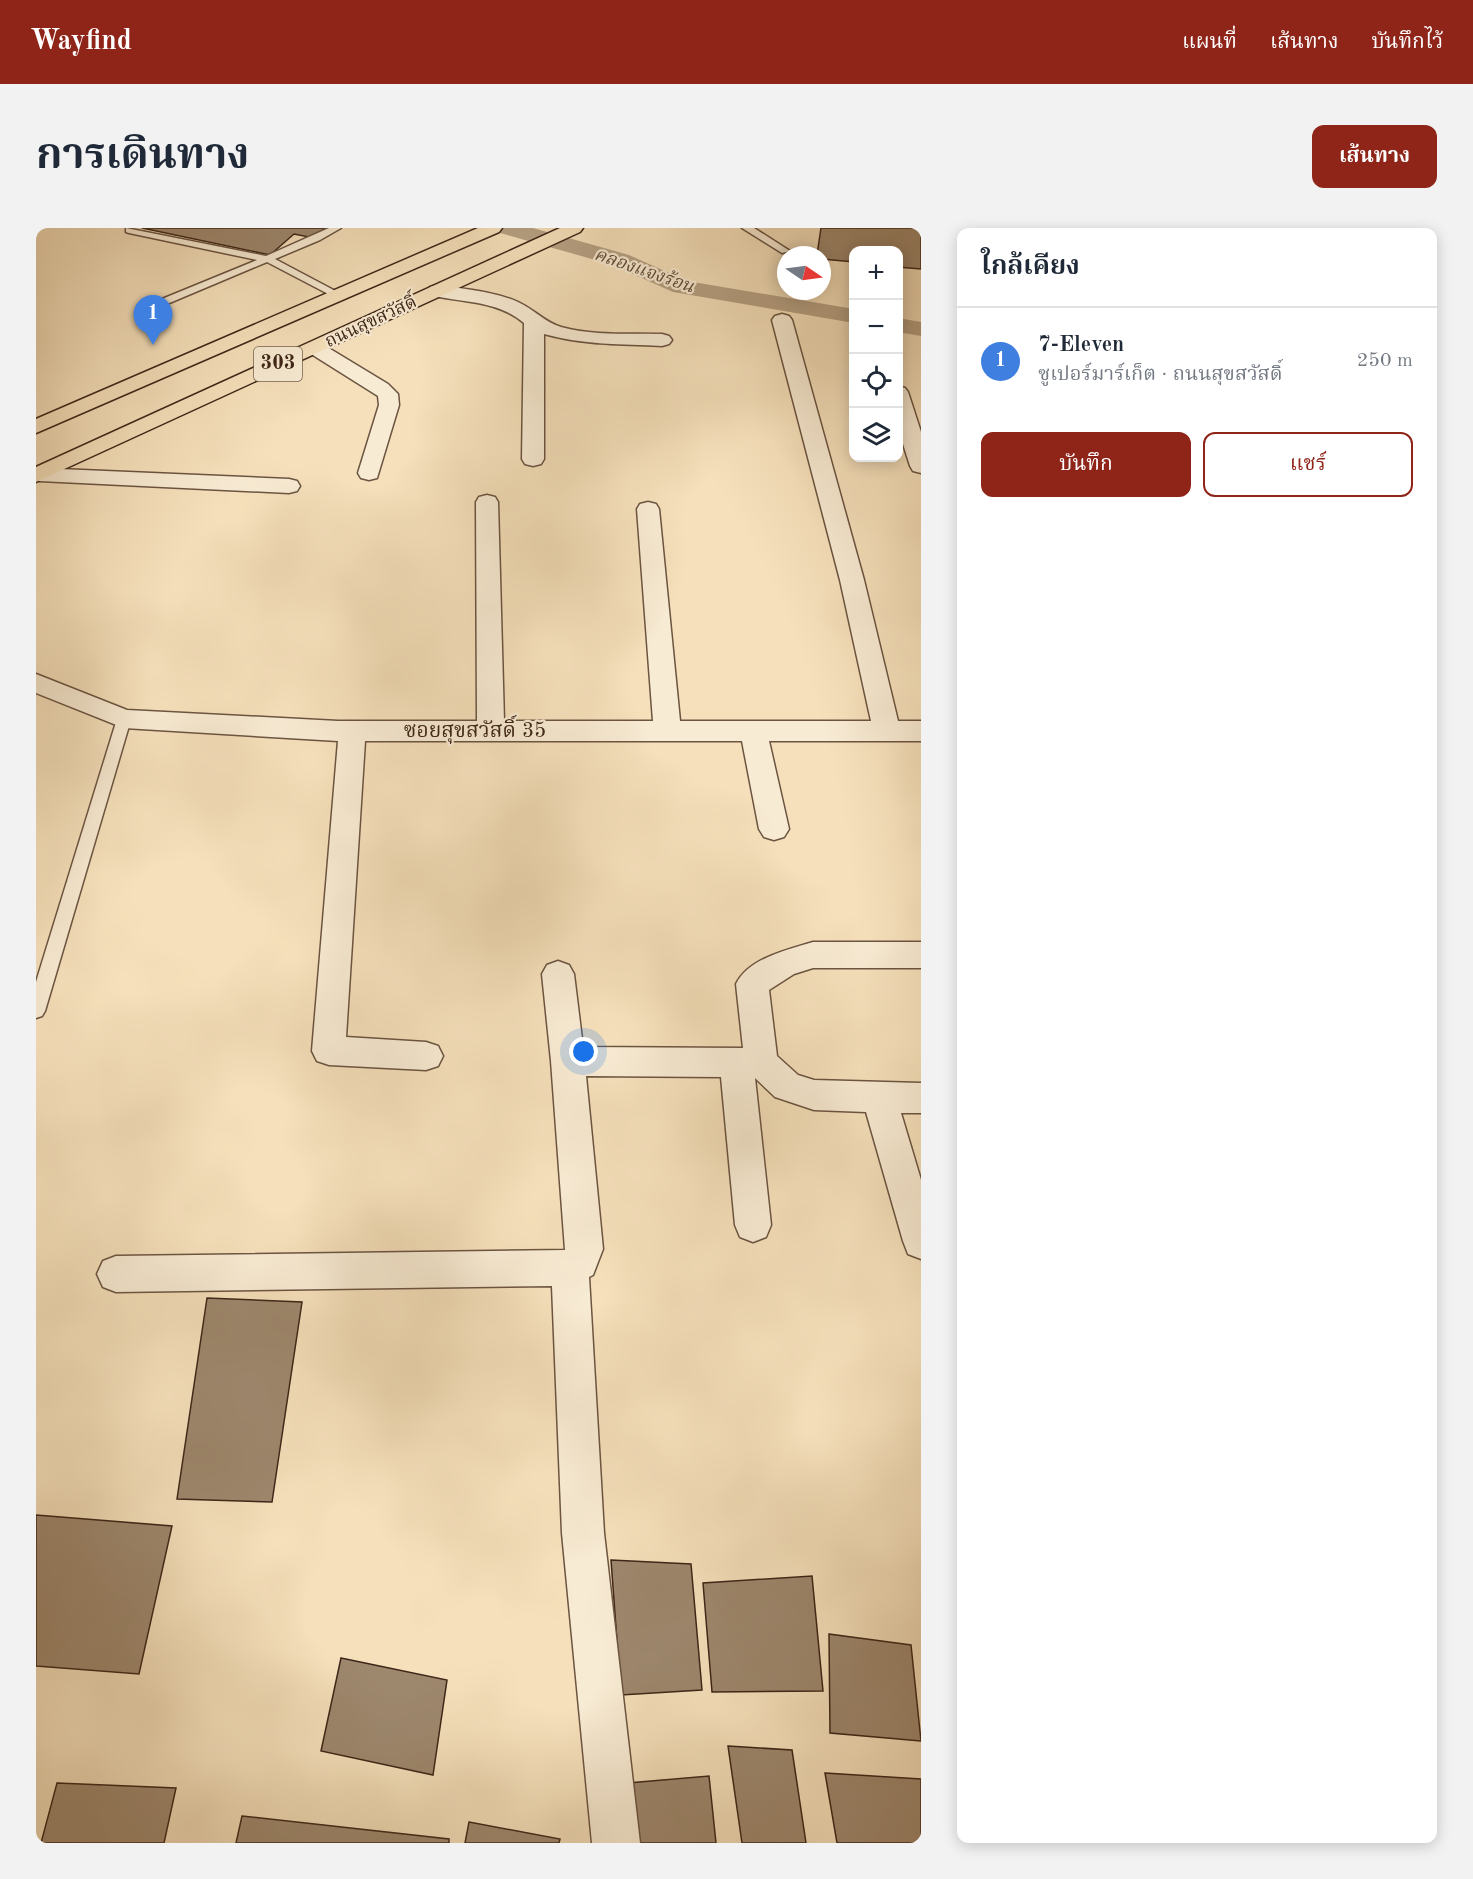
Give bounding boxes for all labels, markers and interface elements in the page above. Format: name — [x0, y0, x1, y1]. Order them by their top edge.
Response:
text: Wayfind — [30, 28, 132, 56]
text: แผนที่ — [1182, 32, 1237, 53]
text: เส้นทาง — [1270, 32, 1338, 53]
text: บันทึกไว้ — [1371, 32, 1443, 53]
button: เส้นทาง — [1312, 125, 1437, 188]
text: การเดินทาง — [36, 136, 249, 178]
water label: คลองแจงร้อน — [592, 244, 697, 296]
north arrow — [777, 246, 831, 300]
map controls — [849, 246, 903, 462]
button: + — [849, 246, 903, 300]
text: ใกล้เคียง — [981, 254, 1080, 280]
street label: ถนนสุขสวัสดิ์ — [320, 287, 422, 353]
pin: 1 — [134, 296, 172, 345]
button: − — [849, 300, 903, 354]
text: 7-Eleven — [1038, 334, 1124, 356]
road number: 303 — [254, 347, 302, 381]
text: 1 — [995, 351, 1006, 371]
text: 250 m — [1357, 351, 1413, 371]
button: locate — [849, 354, 903, 408]
text: ซูเปอร์มาร์เก็ต · ถนนสุขสวัสดิ์ — [1038, 365, 1283, 385]
button: layers — [849, 408, 903, 462]
button: บันทึก — [981, 432, 1191, 497]
button: แชร์ — [1203, 432, 1413, 497]
street label: ซอยสุขสวัสดิ์ 35 — [404, 714, 546, 744]
your location — [569, 1037, 598, 1066]

